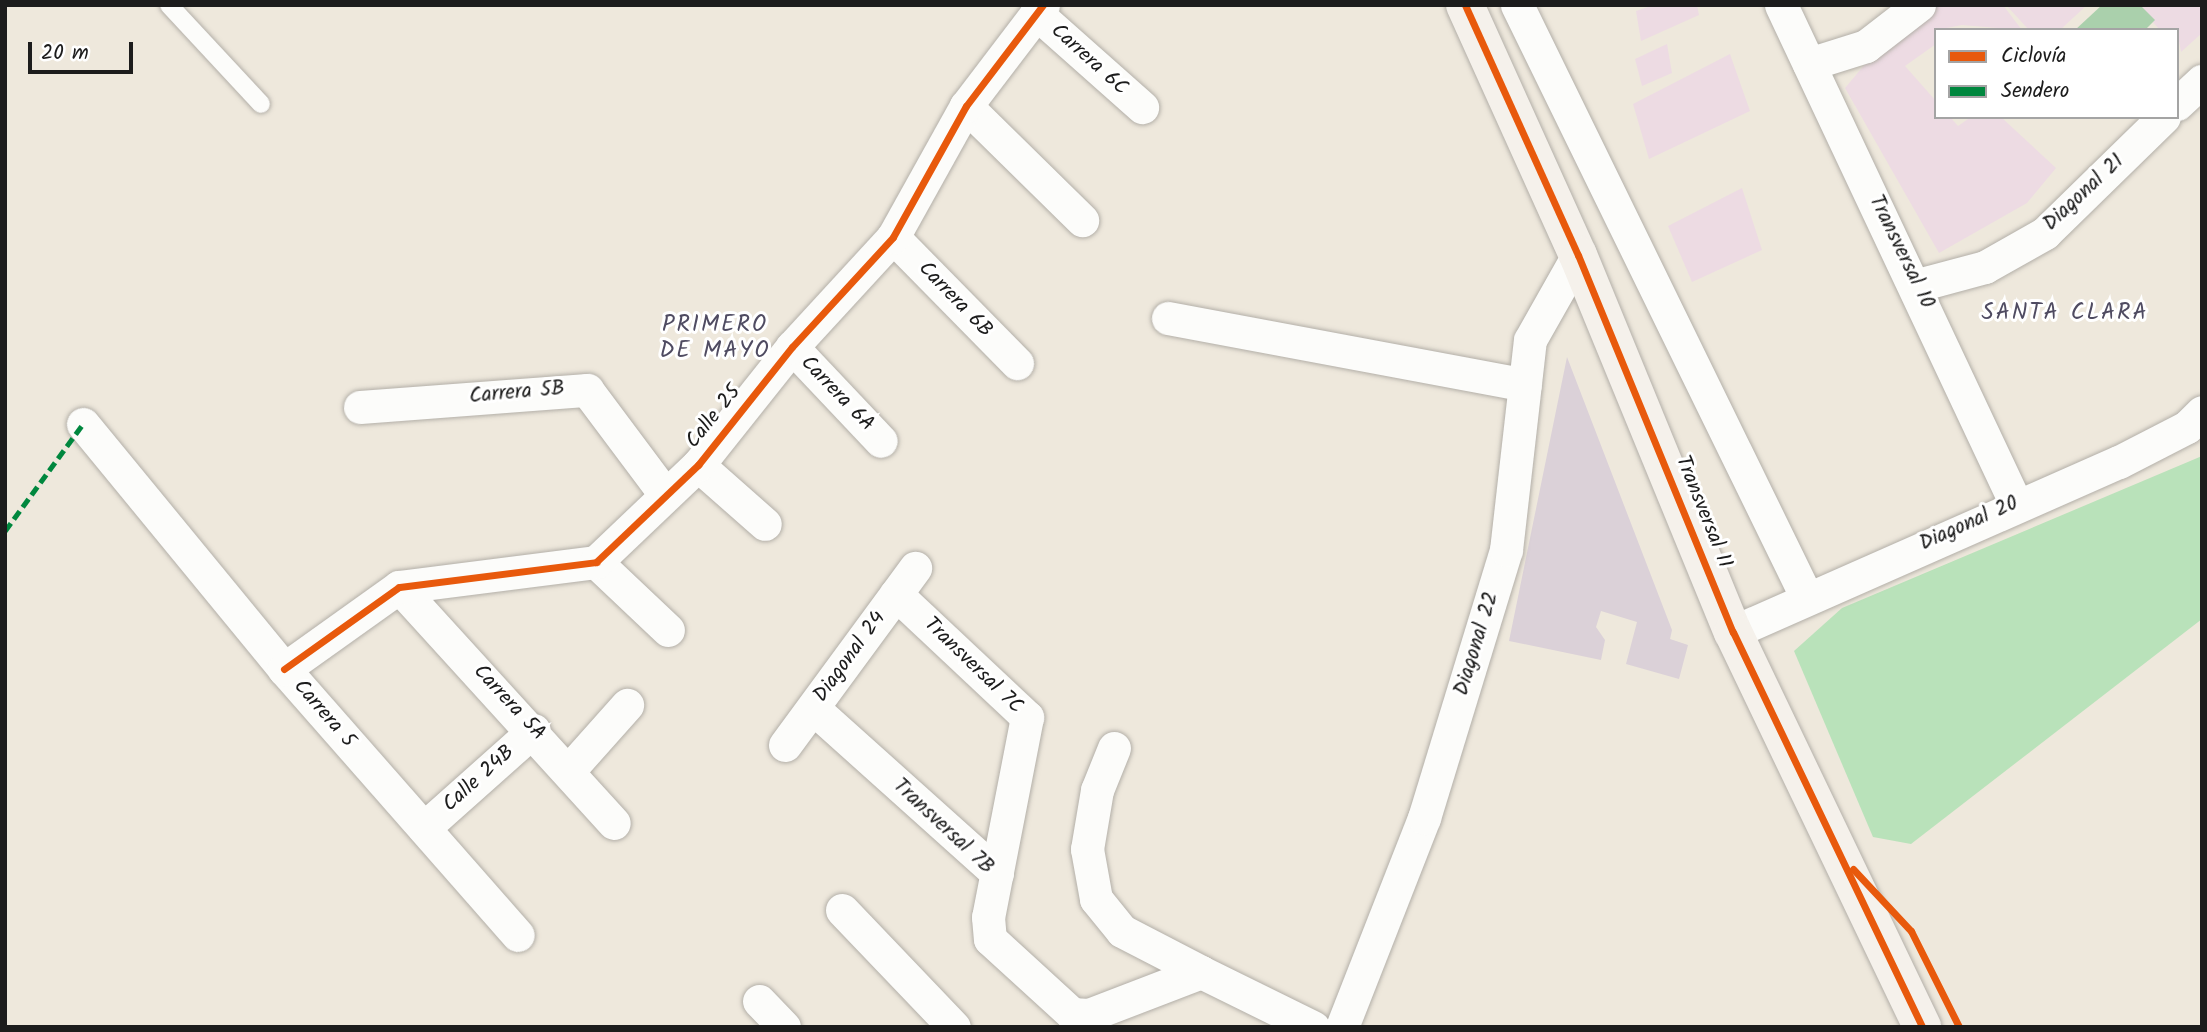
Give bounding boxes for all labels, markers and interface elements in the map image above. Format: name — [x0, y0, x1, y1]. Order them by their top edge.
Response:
street label: Carrera 6C — [1045, 19, 1133, 101]
scale bar — [32, 28, 136, 72]
legend — [1934, 28, 2179, 119]
text: 20 m — [41, 37, 89, 70]
text: Ciclovía — [2001, 40, 2066, 73]
text: Sendero — [2001, 75, 2069, 108]
street label: Diagonal 21 — [2038, 149, 2130, 237]
street label: Transversal 10 — [1863, 191, 1939, 313]
street label: Carrera 6B — [913, 257, 997, 343]
district label: SANTA CLARA — [1983, 299, 2147, 327]
district label: PRIMERO DE MAYO — [660, 311, 770, 365]
street label: Carrera 6A — [795, 351, 879, 437]
street label: Carrera 5B — [468, 376, 566, 410]
street label: Calle 25 — [681, 380, 747, 454]
street label: Transversal 11 — [1669, 452, 1737, 572]
street label: Diagonal 20 — [1916, 491, 2022, 557]
street label: Diagonal 22 — [1449, 589, 1505, 699]
street label: Diagonal 24 — [809, 607, 891, 707]
street label: Transversal 7C — [918, 612, 1028, 720]
street label: Carrera 5A — [467, 660, 551, 746]
street label: Carrera 5 — [288, 675, 360, 753]
street label: Calle 24B — [438, 740, 520, 818]
street label: Transversal 7B — [887, 774, 999, 880]

